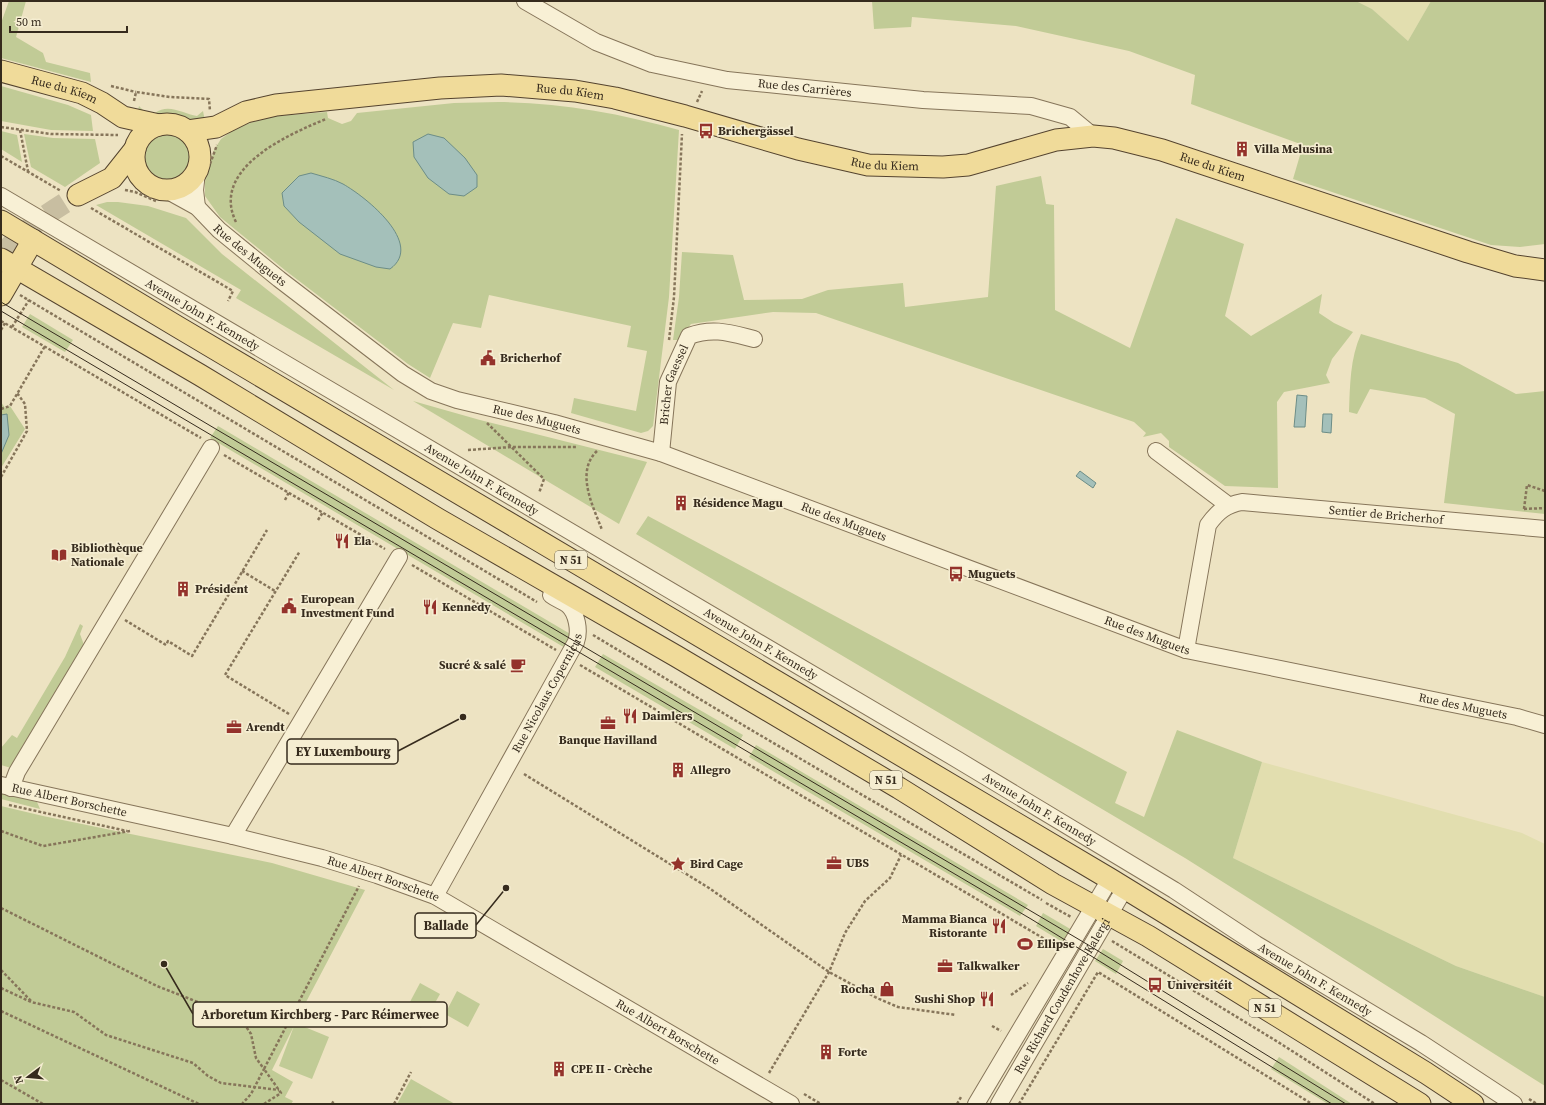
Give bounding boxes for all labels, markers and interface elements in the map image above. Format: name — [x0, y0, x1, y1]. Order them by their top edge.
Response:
scale bar — [10, 8, 127, 34]
text: 50 m — [16, 14, 42, 30]
street label: Rue du Kiem — [30, 72, 100, 108]
street label: Rue des Carrières — [757, 75, 852, 101]
street label: Rue du Kiem — [535, 80, 606, 104]
bus stop icon: Brichergässel — [697, 122, 715, 140]
place label: Brichergässel — [718, 123, 794, 139]
building icon: Villa Melusina — [1233, 140, 1251, 158]
place label: Villa Melusina — [1254, 141, 1333, 157]
street label: Rue du Kiem — [1178, 148, 1248, 185]
street label: Rue du Kiem — [849, 153, 919, 174]
street label: Rue des Muguets — [210, 221, 290, 290]
street label: Avenue John F. Kennedy — [143, 275, 263, 355]
street label: Bricher Gaessel — [656, 341, 692, 426]
public building icon: Bricherhof — [479, 349, 497, 367]
place label: Bricherhof — [500, 350, 562, 366]
street label: Rue des Muguets — [491, 401, 583, 438]
street label: Avenue John F. Kennedy — [422, 439, 542, 520]
building icon: Résidence Magu — [672, 494, 690, 512]
place label: Résidence Magu — [693, 495, 783, 511]
street label: Rue des Muguets — [799, 498, 889, 545]
street label: Sentier de Bricherhof — [1328, 502, 1446, 528]
restaurant icon: Ela — [333, 532, 351, 550]
place label: Ela — [354, 533, 372, 549]
place label: Bibliothèque Nationale — [71, 540, 143, 570]
library icon: Bibliothèque Nationale — [50, 546, 68, 564]
road number: N 51 — [555, 551, 587, 569]
bus stop icon: Muguets — [947, 565, 965, 583]
place label: Muguets — [968, 566, 1016, 582]
building icon: Président — [174, 580, 192, 598]
place label: Président — [195, 581, 249, 597]
place label: European Investment Fund — [301, 591, 394, 621]
public building icon: European Investment Fund — [280, 597, 298, 615]
restaurant icon: Kennedy — [421, 598, 439, 616]
place label: Kennedy — [442, 599, 491, 615]
street label: Avenue John F. Kennedy — [701, 604, 822, 684]
street label: Rue des Muguets — [1102, 612, 1191, 659]
street label: Rue Nicolaus Copernicus — [508, 633, 586, 756]
cafe icon: Sucré & salé — [509, 656, 527, 674]
place label: Sucré & salé — [439, 657, 506, 673]
street label: Rue des Muguets — [1417, 689, 1509, 723]
restaurant icon: Daimlers — [621, 707, 639, 725]
place label: Daimlers — [642, 708, 693, 724]
office icon: Banque Havilland — [599, 714, 617, 732]
office icon: Arendt — [225, 718, 243, 736]
place label: Arendt — [246, 719, 285, 735]
place label: Banque Havilland — [559, 732, 657, 748]
callout: EY Luxembourg — [287, 739, 398, 764]
text: EY Luxembourg — [295, 743, 391, 760]
building icon: Allegro — [669, 761, 687, 779]
place label: Allegro — [690, 762, 731, 778]
street label: Avenue John F. Kennedy — [980, 769, 1100, 850]
road number: N 51 — [870, 771, 902, 789]
street label: Rue Albert Borschette — [10, 780, 129, 820]
street label: Rue Albert Borschette — [325, 852, 443, 905]
office icon: UBS — [825, 854, 843, 872]
place icon: Bird Cage — [669, 855, 687, 873]
place label: UBS — [846, 855, 869, 871]
place label: Bird Cage — [690, 856, 743, 872]
place label: Mamma Bianca Ristorante — [902, 911, 988, 941]
callout: Ballade — [415, 913, 476, 938]
street label: Rue Richard Coudenhove-Kalergi — [1010, 915, 1114, 1077]
text: Ballade — [423, 917, 469, 934]
restaurant icon: Mamma Bianca Ristorante — [990, 917, 1008, 935]
sports icon: Ellipse — [1016, 935, 1034, 953]
place label: Ellipse — [1037, 936, 1075, 952]
street label: Avenue John F. Kennedy — [1255, 939, 1376, 1020]
office icon: Talkwalker — [936, 957, 954, 975]
place label: Talkwalker — [957, 958, 1020, 974]
bus stop icon: Universitéit — [1146, 976, 1164, 994]
place label: Universitéit — [1167, 977, 1233, 993]
shop icon: Rocha — [878, 980, 896, 998]
place label: Rocha — [841, 981, 876, 997]
restaurant icon: Sushi Shop — [978, 990, 996, 1008]
place label: Sushi Shop — [914, 991, 975, 1007]
street label: Rue Albert Borschette — [613, 995, 723, 1069]
road number: N 51 — [1249, 999, 1281, 1017]
callout: Arboretum Kirchberg - Parc Réimerwee — [193, 1002, 447, 1027]
text: Arboretum Kirchberg - Parc Réimerwee — [201, 1006, 439, 1023]
building icon: Forte — [817, 1043, 835, 1061]
place label: Forte — [838, 1044, 867, 1060]
north arrow — [8, 1057, 48, 1097]
building icon: CPE II - Crèche — [550, 1060, 568, 1078]
place label: CPE II - Crèche — [571, 1061, 653, 1077]
text: N — [11, 1074, 27, 1086]

